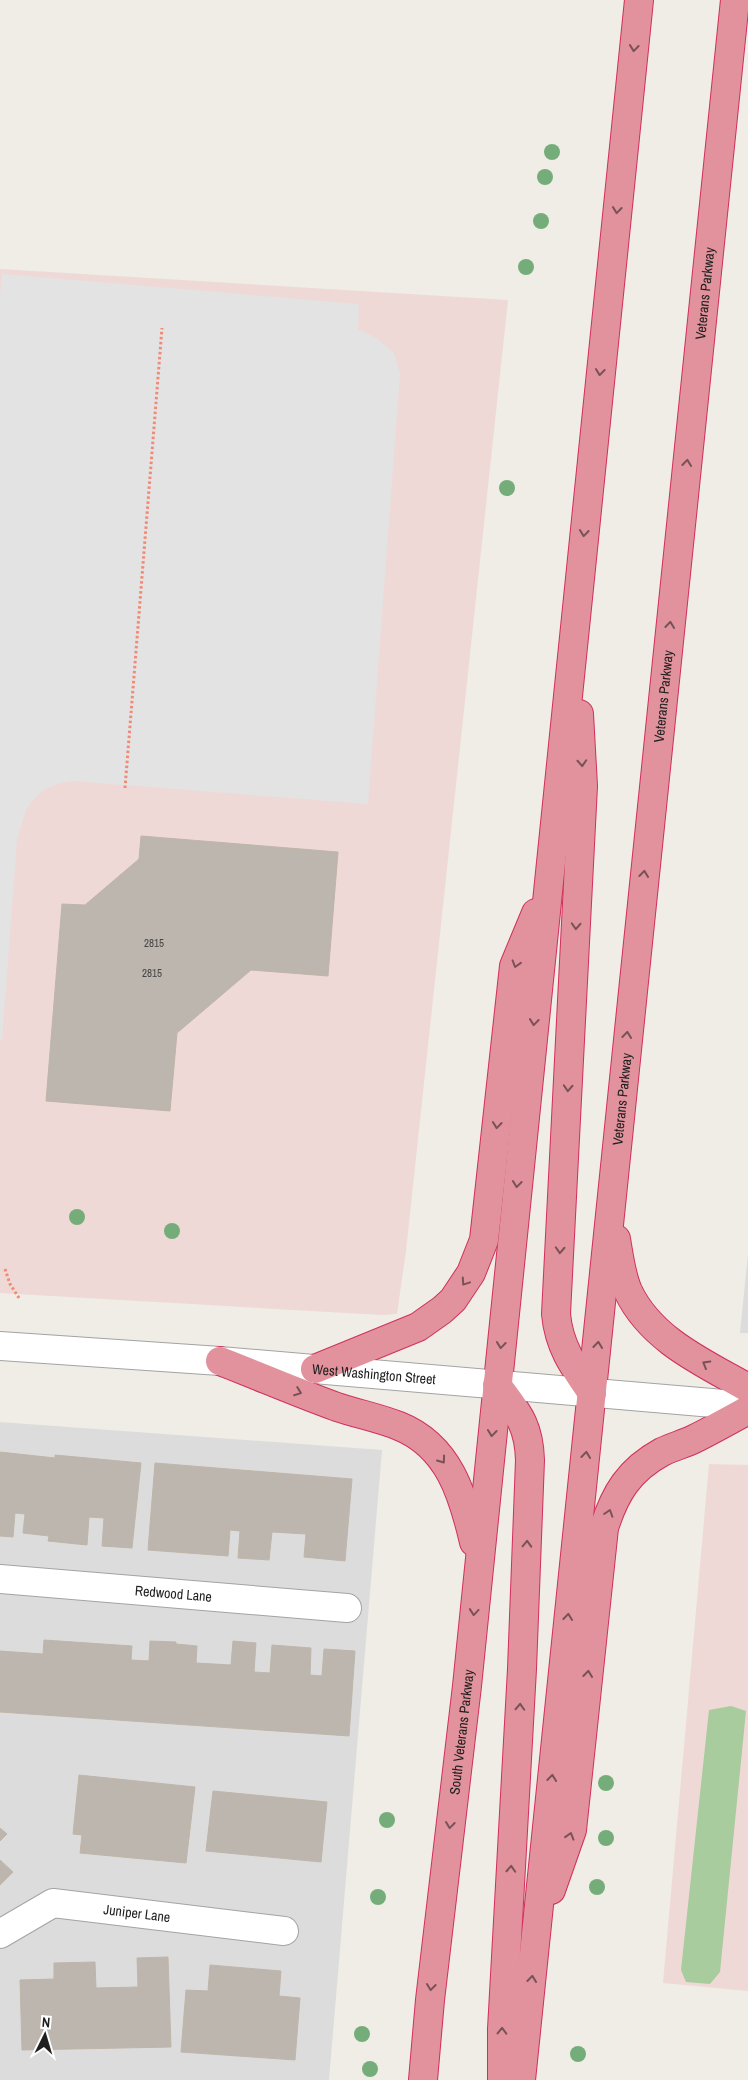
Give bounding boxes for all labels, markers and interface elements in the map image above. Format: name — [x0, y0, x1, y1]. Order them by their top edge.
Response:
one-way arrow — [629, 45, 640, 53]
one-way arrow — [612, 206, 623, 214]
street label: Veterans Parkway — [691, 246, 719, 340]
one-way arrow — [595, 368, 606, 376]
one-way arrow — [681, 459, 692, 467]
one-way arrow — [579, 530, 590, 538]
one-way arrow — [664, 621, 675, 629]
street label: Veterans Parkway — [650, 649, 677, 743]
one-way arrow — [576, 760, 587, 768]
one-way arrow — [638, 869, 649, 877]
one-way arrow — [570, 922, 581, 930]
house number: 2815 — [144, 936, 164, 950]
one-way arrow — [511, 959, 521, 968]
house number: 2815 — [142, 966, 162, 980]
one-way arrow — [529, 1018, 540, 1026]
one-way arrow — [621, 1031, 632, 1039]
street label: Veterans Parkway — [608, 1052, 636, 1146]
one-way arrow — [562, 1084, 573, 1092]
one-way arrow — [492, 1121, 503, 1129]
one-way arrow — [512, 1180, 523, 1188]
one-way arrow — [554, 1247, 565, 1255]
one-way arrow — [462, 1277, 471, 1286]
one-way arrow — [592, 1340, 603, 1348]
one-way arrow — [495, 1342, 506, 1350]
street label: West Washington Street — [311, 1360, 436, 1388]
one-way arrow — [702, 1360, 711, 1370]
one-way arrow — [293, 1385, 302, 1396]
one-way arrow — [487, 1430, 498, 1438]
one-way arrow — [580, 1451, 591, 1459]
one-way arrow — [436, 1454, 445, 1464]
one-way arrow — [603, 1510, 613, 1518]
one-way arrow — [521, 1540, 532, 1548]
street label: Redwood Lane — [134, 1581, 213, 1606]
one-way arrow — [469, 1608, 480, 1616]
one-way arrow — [562, 1612, 573, 1620]
street label: South Veterans Parkway — [445, 1668, 478, 1796]
one-way arrow — [583, 1670, 594, 1678]
one-way arrow — [514, 1702, 525, 1710]
one-way arrow — [546, 1774, 557, 1782]
one-way arrow — [445, 1822, 456, 1830]
one-way arrow — [564, 1832, 574, 1840]
one-way arrow — [505, 1865, 516, 1873]
street label: Juniper Lane — [103, 1900, 171, 1926]
one-way arrow — [526, 1975, 537, 1983]
one-way arrow — [426, 1983, 437, 1991]
north arrow — [20, 2010, 70, 2060]
text: N — [41, 2013, 51, 2031]
one-way arrow — [497, 2027, 507, 2035]

